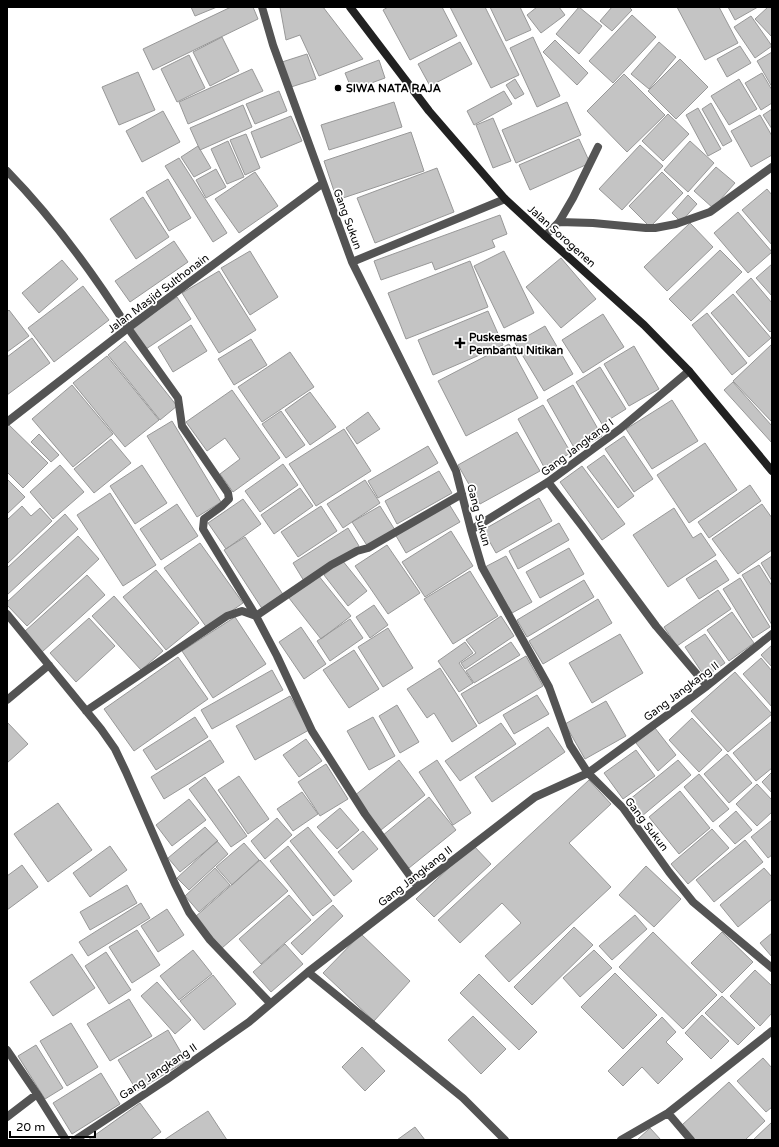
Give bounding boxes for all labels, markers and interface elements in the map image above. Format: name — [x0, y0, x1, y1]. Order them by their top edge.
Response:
place label: SIWA NATA RAJA — [346, 82, 441, 95]
marker: SIWA NATA RAJA — [333, 83, 343, 93]
street label: Gang Sukun — [331, 187, 365, 251]
street label: Jalan Sorogenen — [525, 203, 598, 270]
street label: Jalan Masjid Sulthonain — [105, 251, 211, 336]
place label: Puskesmas Pembantu Nitikan — [469, 331, 563, 357]
marker: Puskesmas Pembantu Nitikan — [454, 337, 466, 349]
street label: Gang Jangkang I — [538, 416, 616, 479]
street label: Gang Sukun — [464, 483, 493, 548]
street label: Gang Jangkang II — [641, 659, 721, 724]
street label: Gang Sukun — [622, 795, 671, 854]
street label: Gang Jangkang II — [376, 843, 455, 909]
street label: Gang Jangkang II — [117, 1041, 200, 1102]
scale bar — [10, 1113, 95, 1139]
text: 20 m — [16, 1120, 45, 1134]

